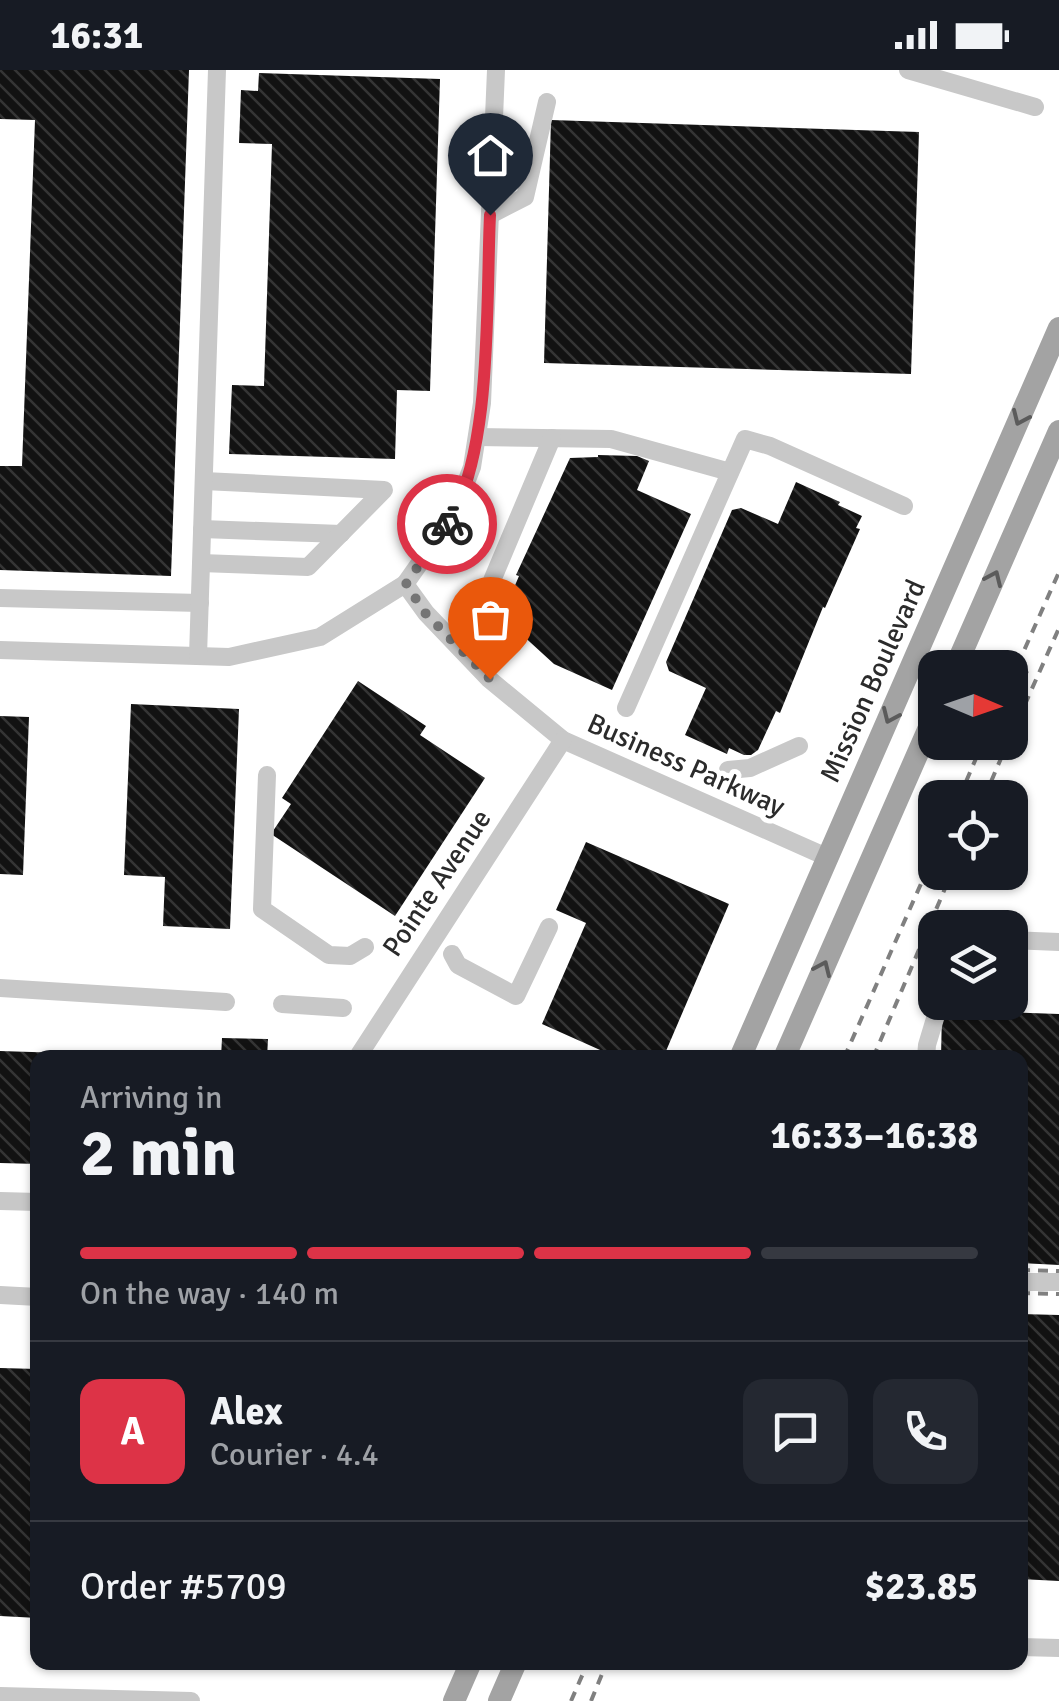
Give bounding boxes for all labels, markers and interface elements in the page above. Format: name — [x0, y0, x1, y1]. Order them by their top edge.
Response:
text: 16:31 — [50, 12, 143, 59]
pin — [448, 113, 533, 216]
icon: home — [463, 128, 518, 183]
one-way arrow — [1012, 408, 1032, 426]
courier — [397, 474, 497, 574]
icon: bike — [420, 497, 475, 552]
one-way arrow — [982, 570, 1002, 588]
street label: Mission Boulevard — [813, 574, 933, 788]
pin — [448, 577, 533, 680]
icon: bag — [463, 592, 518, 647]
north arrow — [918, 650, 1028, 760]
map controls — [918, 650, 1028, 1020]
street label: Business Parkway — [582, 706, 790, 824]
one-way arrow — [882, 706, 902, 724]
button: locate — [918, 780, 1028, 890]
street label: Pointe Avenue — [375, 803, 499, 963]
button: layers — [918, 910, 1028, 1020]
one-way arrow — [811, 960, 831, 978]
text: Arriving in — [80, 1078, 222, 1117]
text: 16:33–16:38 — [770, 1112, 978, 1159]
text: 2 min — [80, 1114, 237, 1194]
text: On the way · 140 m — [80, 1274, 339, 1313]
button: chat — [743, 1379, 848, 1484]
button: phone — [873, 1379, 978, 1484]
text: Alex — [210, 1388, 283, 1435]
text: A — [120, 1408, 145, 1455]
text: Courier · 4.4 — [210, 1435, 379, 1474]
text: Order #5709 — [80, 1563, 287, 1610]
text: $23.85 — [865, 1563, 978, 1610]

